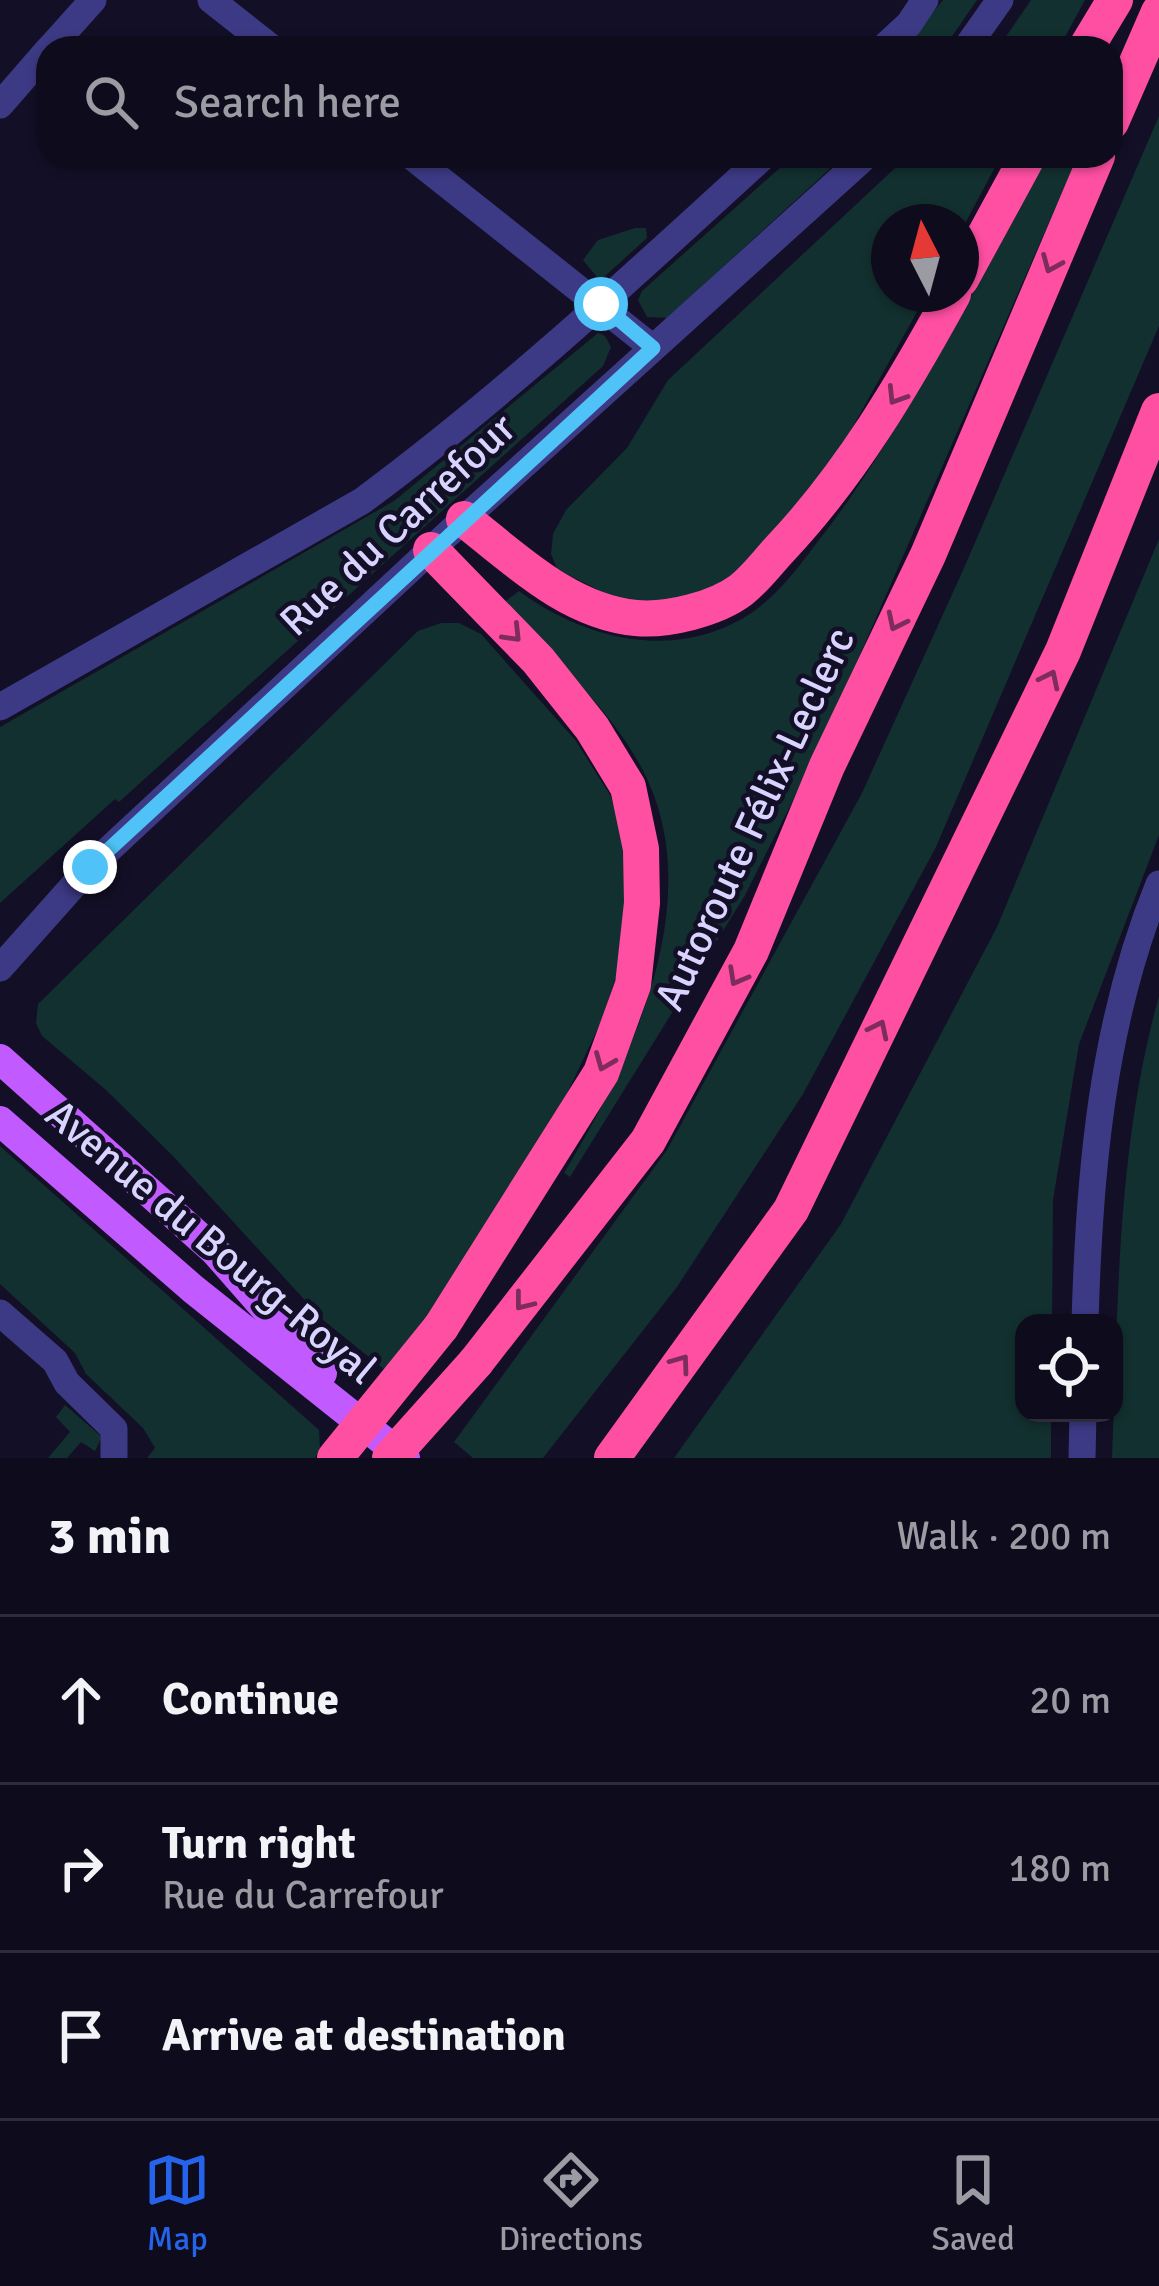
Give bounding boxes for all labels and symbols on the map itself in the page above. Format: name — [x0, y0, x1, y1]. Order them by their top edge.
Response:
north arrow — [871, 204, 979, 312]
one-way arrow — [1041, 252, 1065, 273]
route start — [574, 277, 628, 331]
one-way arrow — [888, 383, 910, 405]
street label: Rue du Carrefour — [270, 403, 527, 647]
one-way arrow — [887, 609, 910, 631]
one-way arrow — [498, 620, 520, 642]
street label: Autoroute Félix-Leclerc — [644, 620, 866, 1018]
one-way arrow — [1036, 669, 1059, 691]
route end — [63, 840, 117, 894]
one-way arrow — [728, 965, 751, 986]
one-way arrow — [865, 1020, 889, 1041]
one-way arrow — [594, 1050, 618, 1071]
street label: Avenue du Bourg-Royal — [35, 1089, 387, 1395]
one-way arrow — [516, 1288, 537, 1310]
one-way arrow — [666, 1355, 688, 1376]

